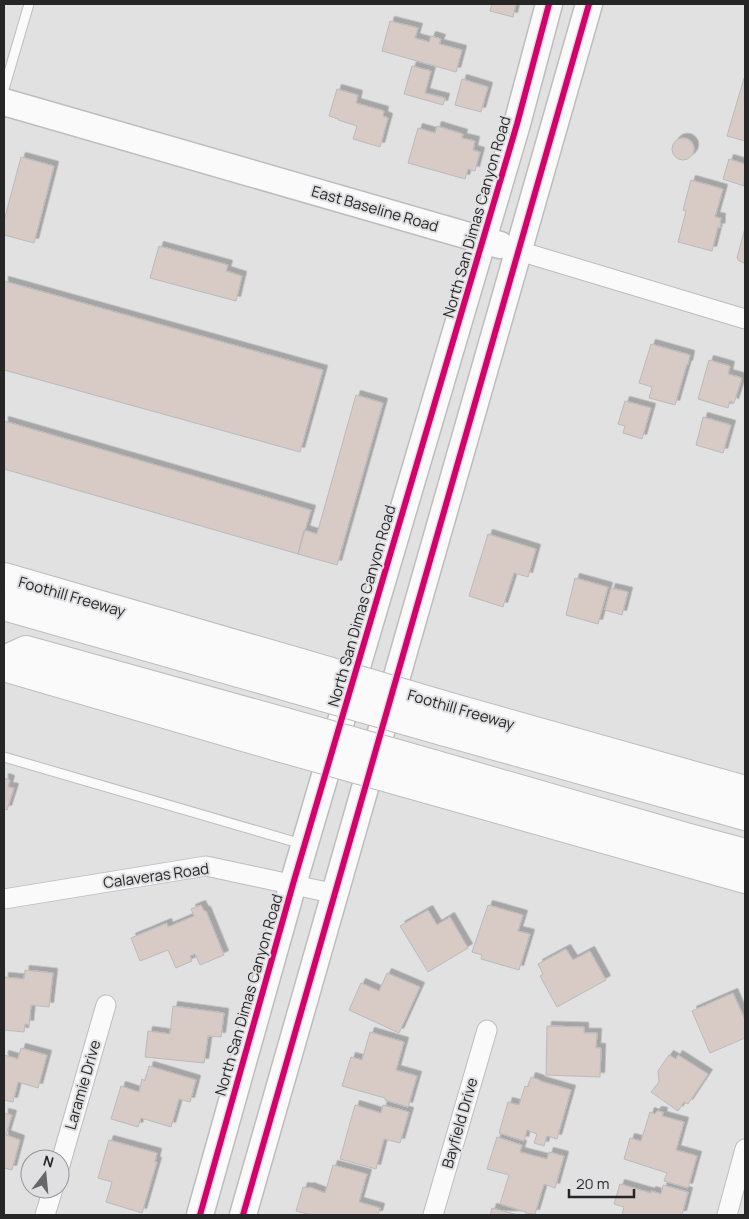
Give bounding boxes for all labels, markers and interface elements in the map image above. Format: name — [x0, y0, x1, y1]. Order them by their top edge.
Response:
street label: North San Dimas Canyon Road — [438, 113, 515, 320]
street label: East Baseline Road — [309, 180, 441, 237]
street label: North San Dimas Canyon Road — [323, 502, 400, 709]
street label: Foothill Freeway — [16, 571, 128, 622]
street label: Foothill Freeway — [405, 684, 517, 735]
street label: Calaveras Road — [102, 858, 210, 893]
street label: North San Dimas Canyon Road — [210, 891, 287, 1098]
street label: Laramie Drive — [60, 1037, 105, 1132]
street label: Bayfield Drive — [437, 1075, 483, 1171]
north arrow — [20, 1149, 70, 1199]
text: N — [41, 1151, 56, 1172]
scale bar — [569, 1166, 634, 1198]
text: 20 m — [576, 1173, 609, 1194]

